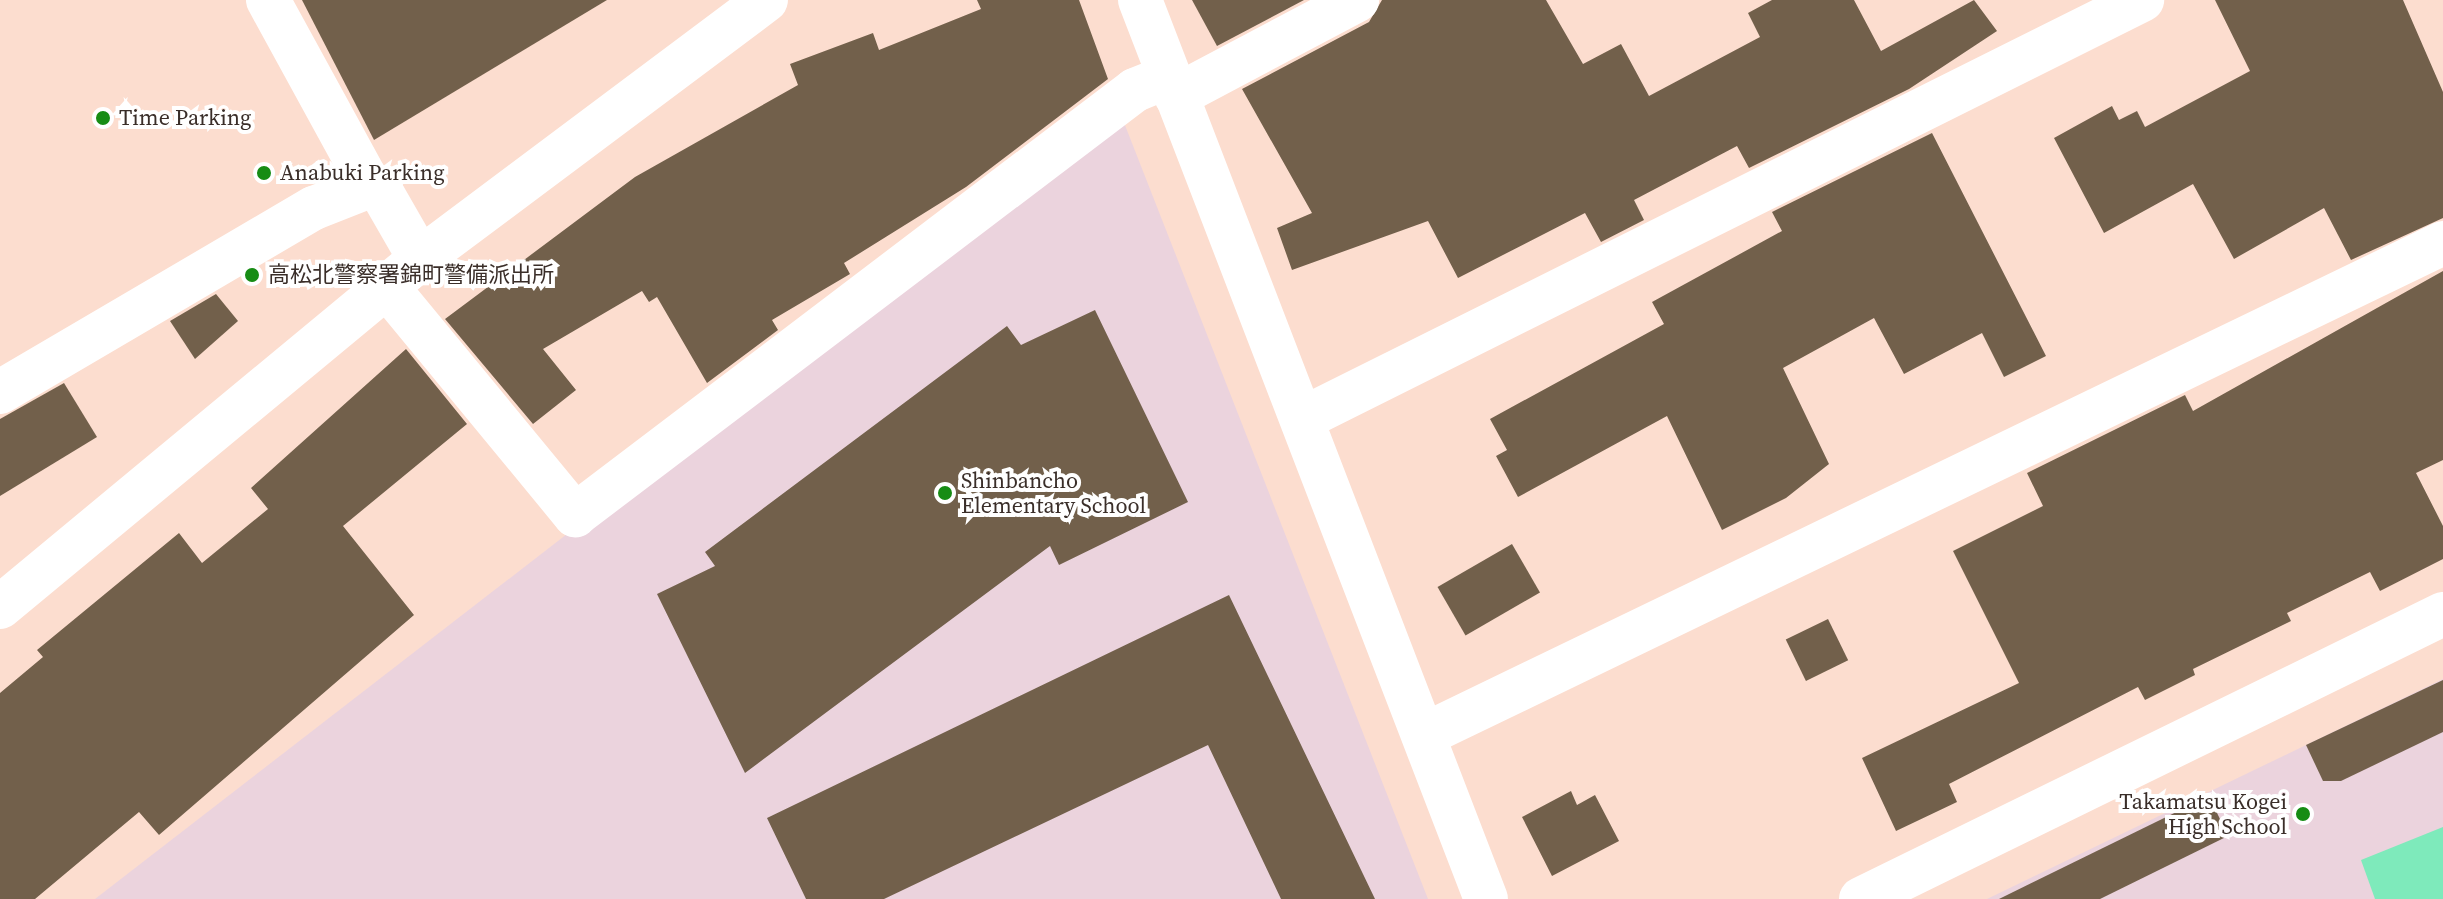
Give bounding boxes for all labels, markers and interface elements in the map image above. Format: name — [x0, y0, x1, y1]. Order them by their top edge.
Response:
place label: Time Parking — [119, 105, 251, 131]
marker: Time Parking — [94, 109, 112, 127]
place label: Anabuki Parking — [280, 160, 445, 186]
marker: Anabuki Parking — [255, 164, 273, 182]
place label: 高松北警察署錦町警備派出所 — [268, 262, 554, 288]
marker: 高松北警察署錦町警備派出所 — [243, 266, 261, 284]
place label: Shinbancho Elementary School — [961, 467, 1146, 518]
marker: Shinbancho Elementary School — [936, 484, 954, 502]
place label: Takamatsu Kogei High School — [2119, 788, 2287, 840]
marker: Takamatsu Kogei High School — [2294, 805, 2312, 823]

